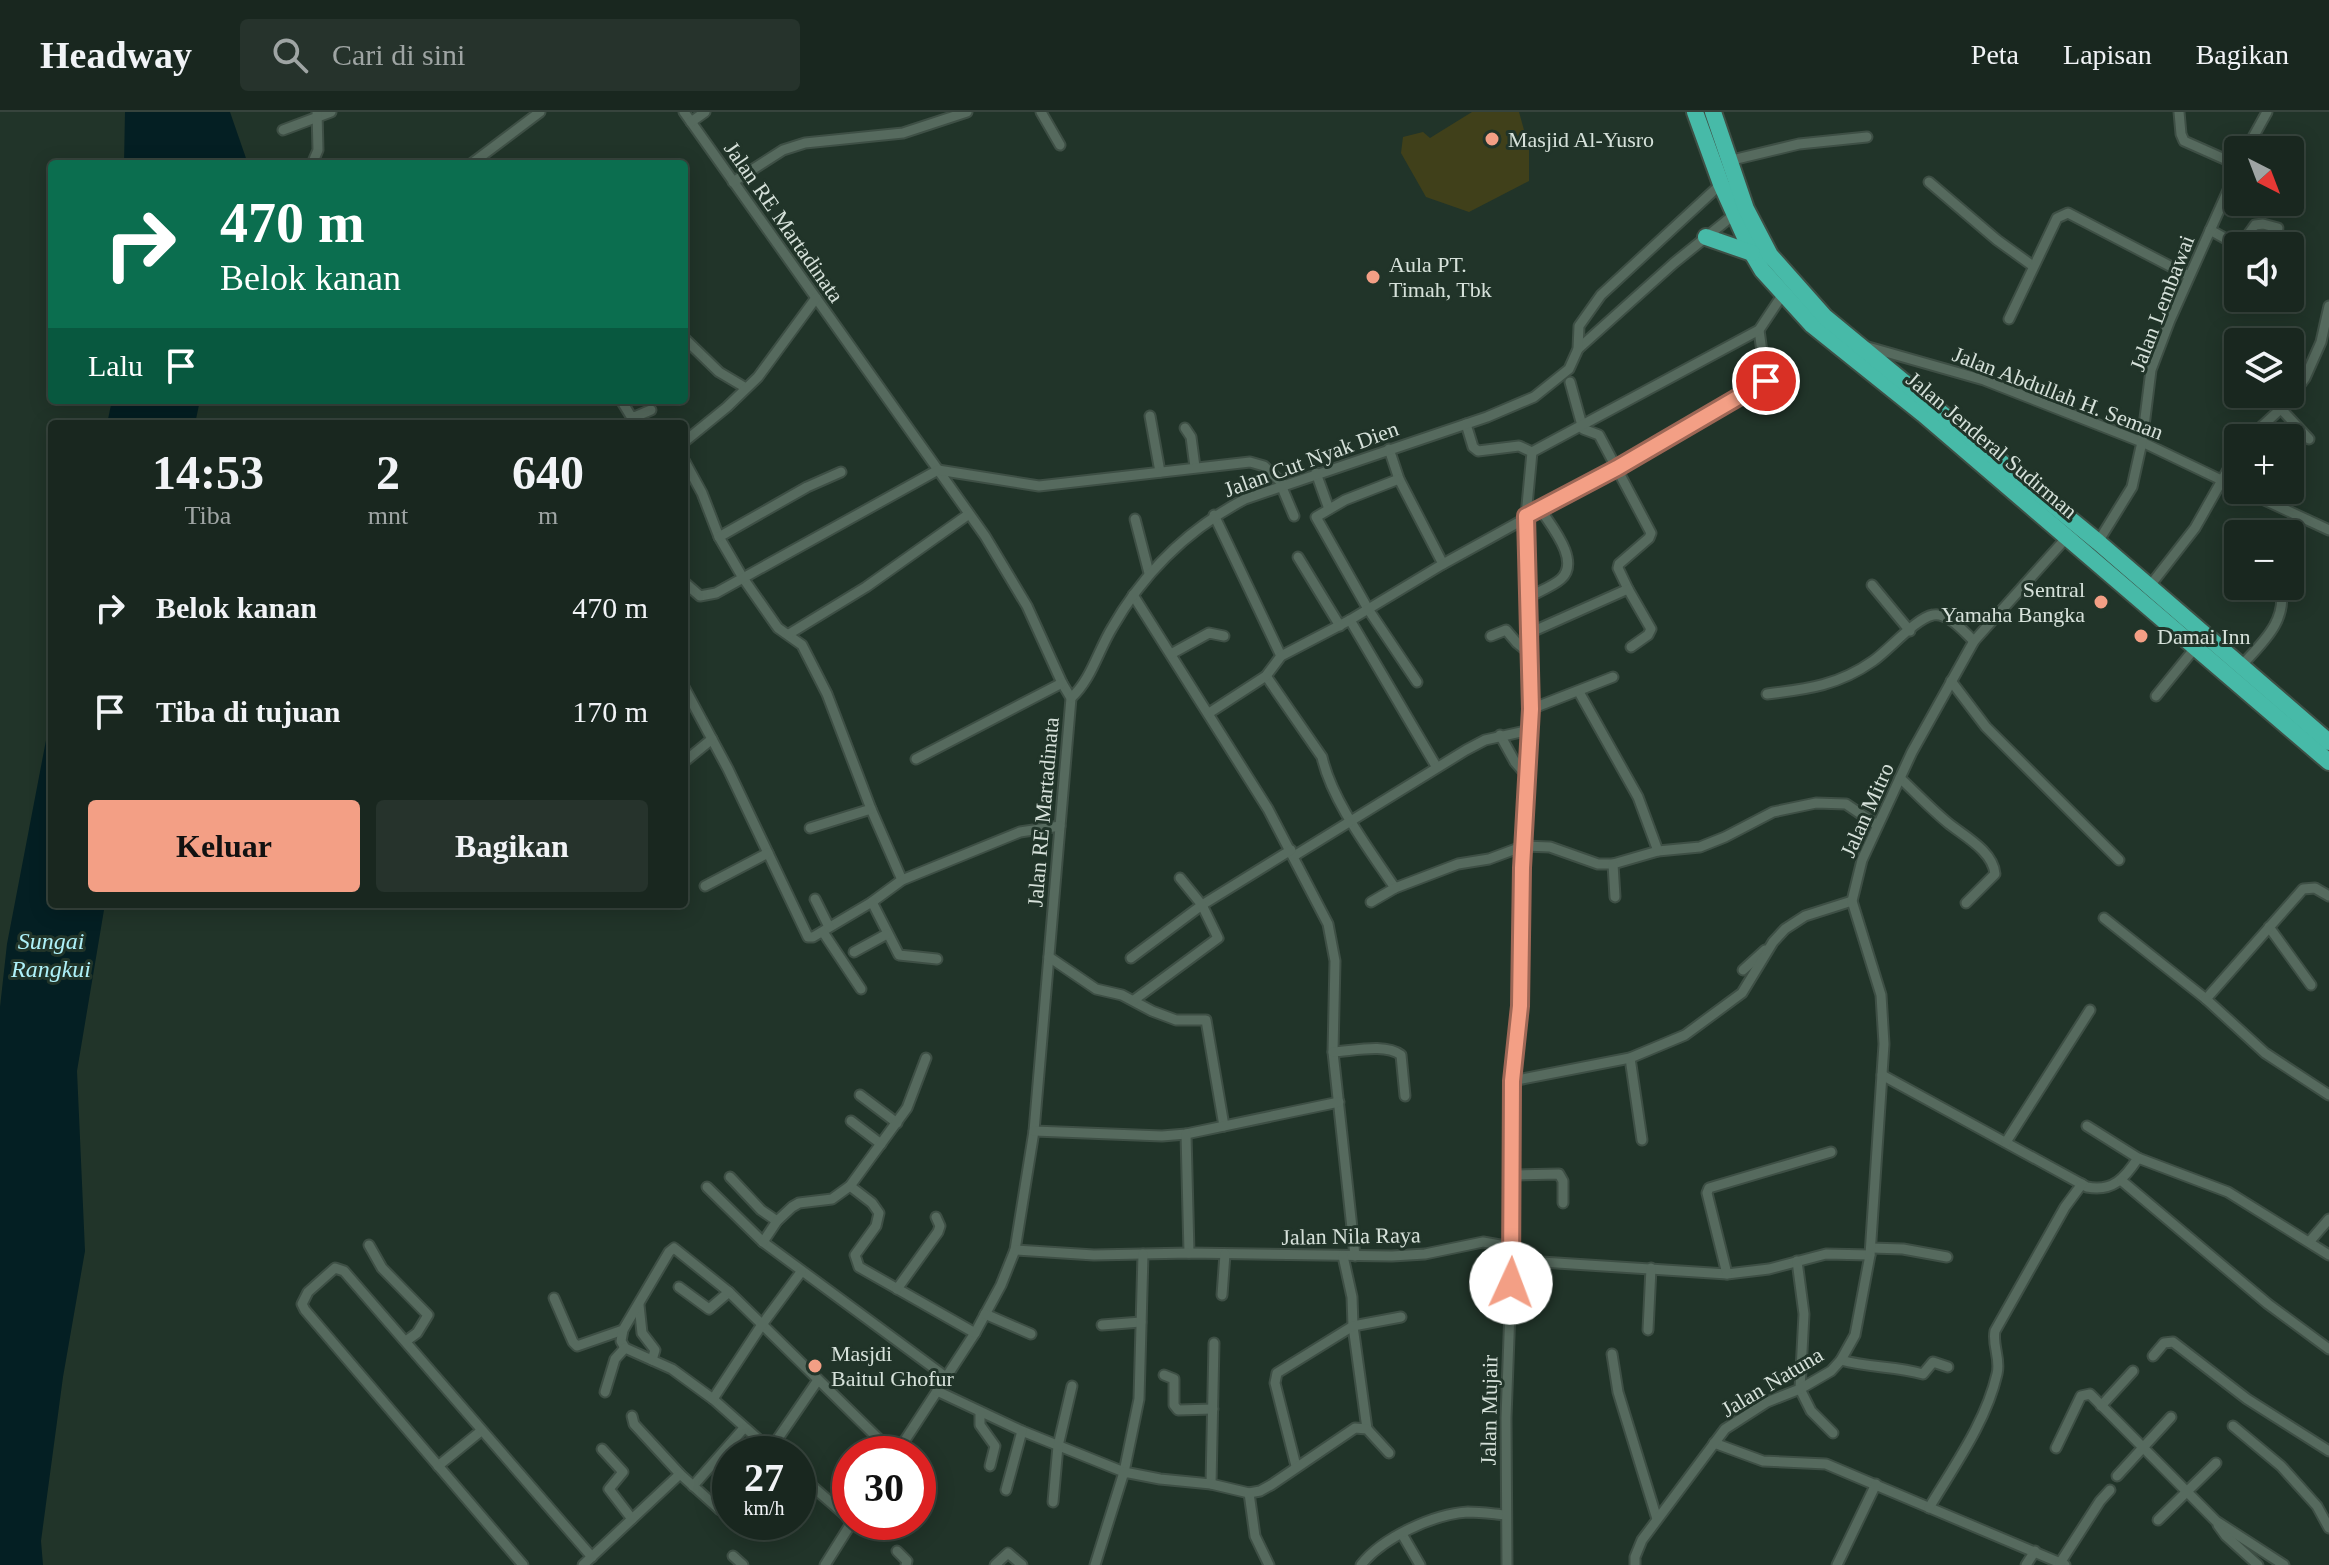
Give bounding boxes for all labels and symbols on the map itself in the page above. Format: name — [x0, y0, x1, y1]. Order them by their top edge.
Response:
place label: Masjid Al-Yusro — [1508, 127, 1654, 152]
marker: Masjid Al-Yusro — [1483, 130, 1501, 148]
north arrow — [2224, 136, 2304, 216]
street label: Jalan RE Martadinata — [719, 137, 849, 307]
street label: Jalan Lembawai — [2125, 232, 2199, 374]
place label: Aula PT. Timah, Tbk — [1389, 252, 1492, 302]
marker: Aula PT. Timah, Tbk — [1364, 268, 1382, 286]
street label: Jalan Abdullah H. Seman — [1949, 341, 2167, 445]
pin — [1732, 347, 1800, 415]
street label: Jalan Jenderal Sudirman — [1902, 366, 2082, 524]
street label: Jalan Cut Nyak Dien — [1220, 416, 1402, 502]
place label: Sentral Yamaha Bangka — [1941, 577, 2085, 627]
marker: Sentral Yamaha Bangka — [2092, 593, 2110, 611]
place label: Damai Inn — [2157, 624, 2250, 649]
marker: Damai Inn — [2132, 627, 2150, 645]
street label: Jalan RE Martadinata — [1022, 716, 1064, 908]
street label: Jalan Mitro — [1835, 759, 1899, 861]
water label: Sungai Rangkui — [10, 928, 91, 982]
street label: Jalan Nila Raya — [1281, 1222, 1421, 1250]
position arrow — [1469, 1241, 1553, 1325]
place label: Masjdi Baitul Ghofur — [831, 1341, 954, 1391]
street label: Jalan Natuna — [1717, 1342, 1828, 1422]
street label: Jalan Mujair — [1476, 1354, 1502, 1466]
marker: Masjdi Baitul Ghofur — [806, 1357, 824, 1375]
speed limit sign: 30 — [832, 1436, 936, 1540]

